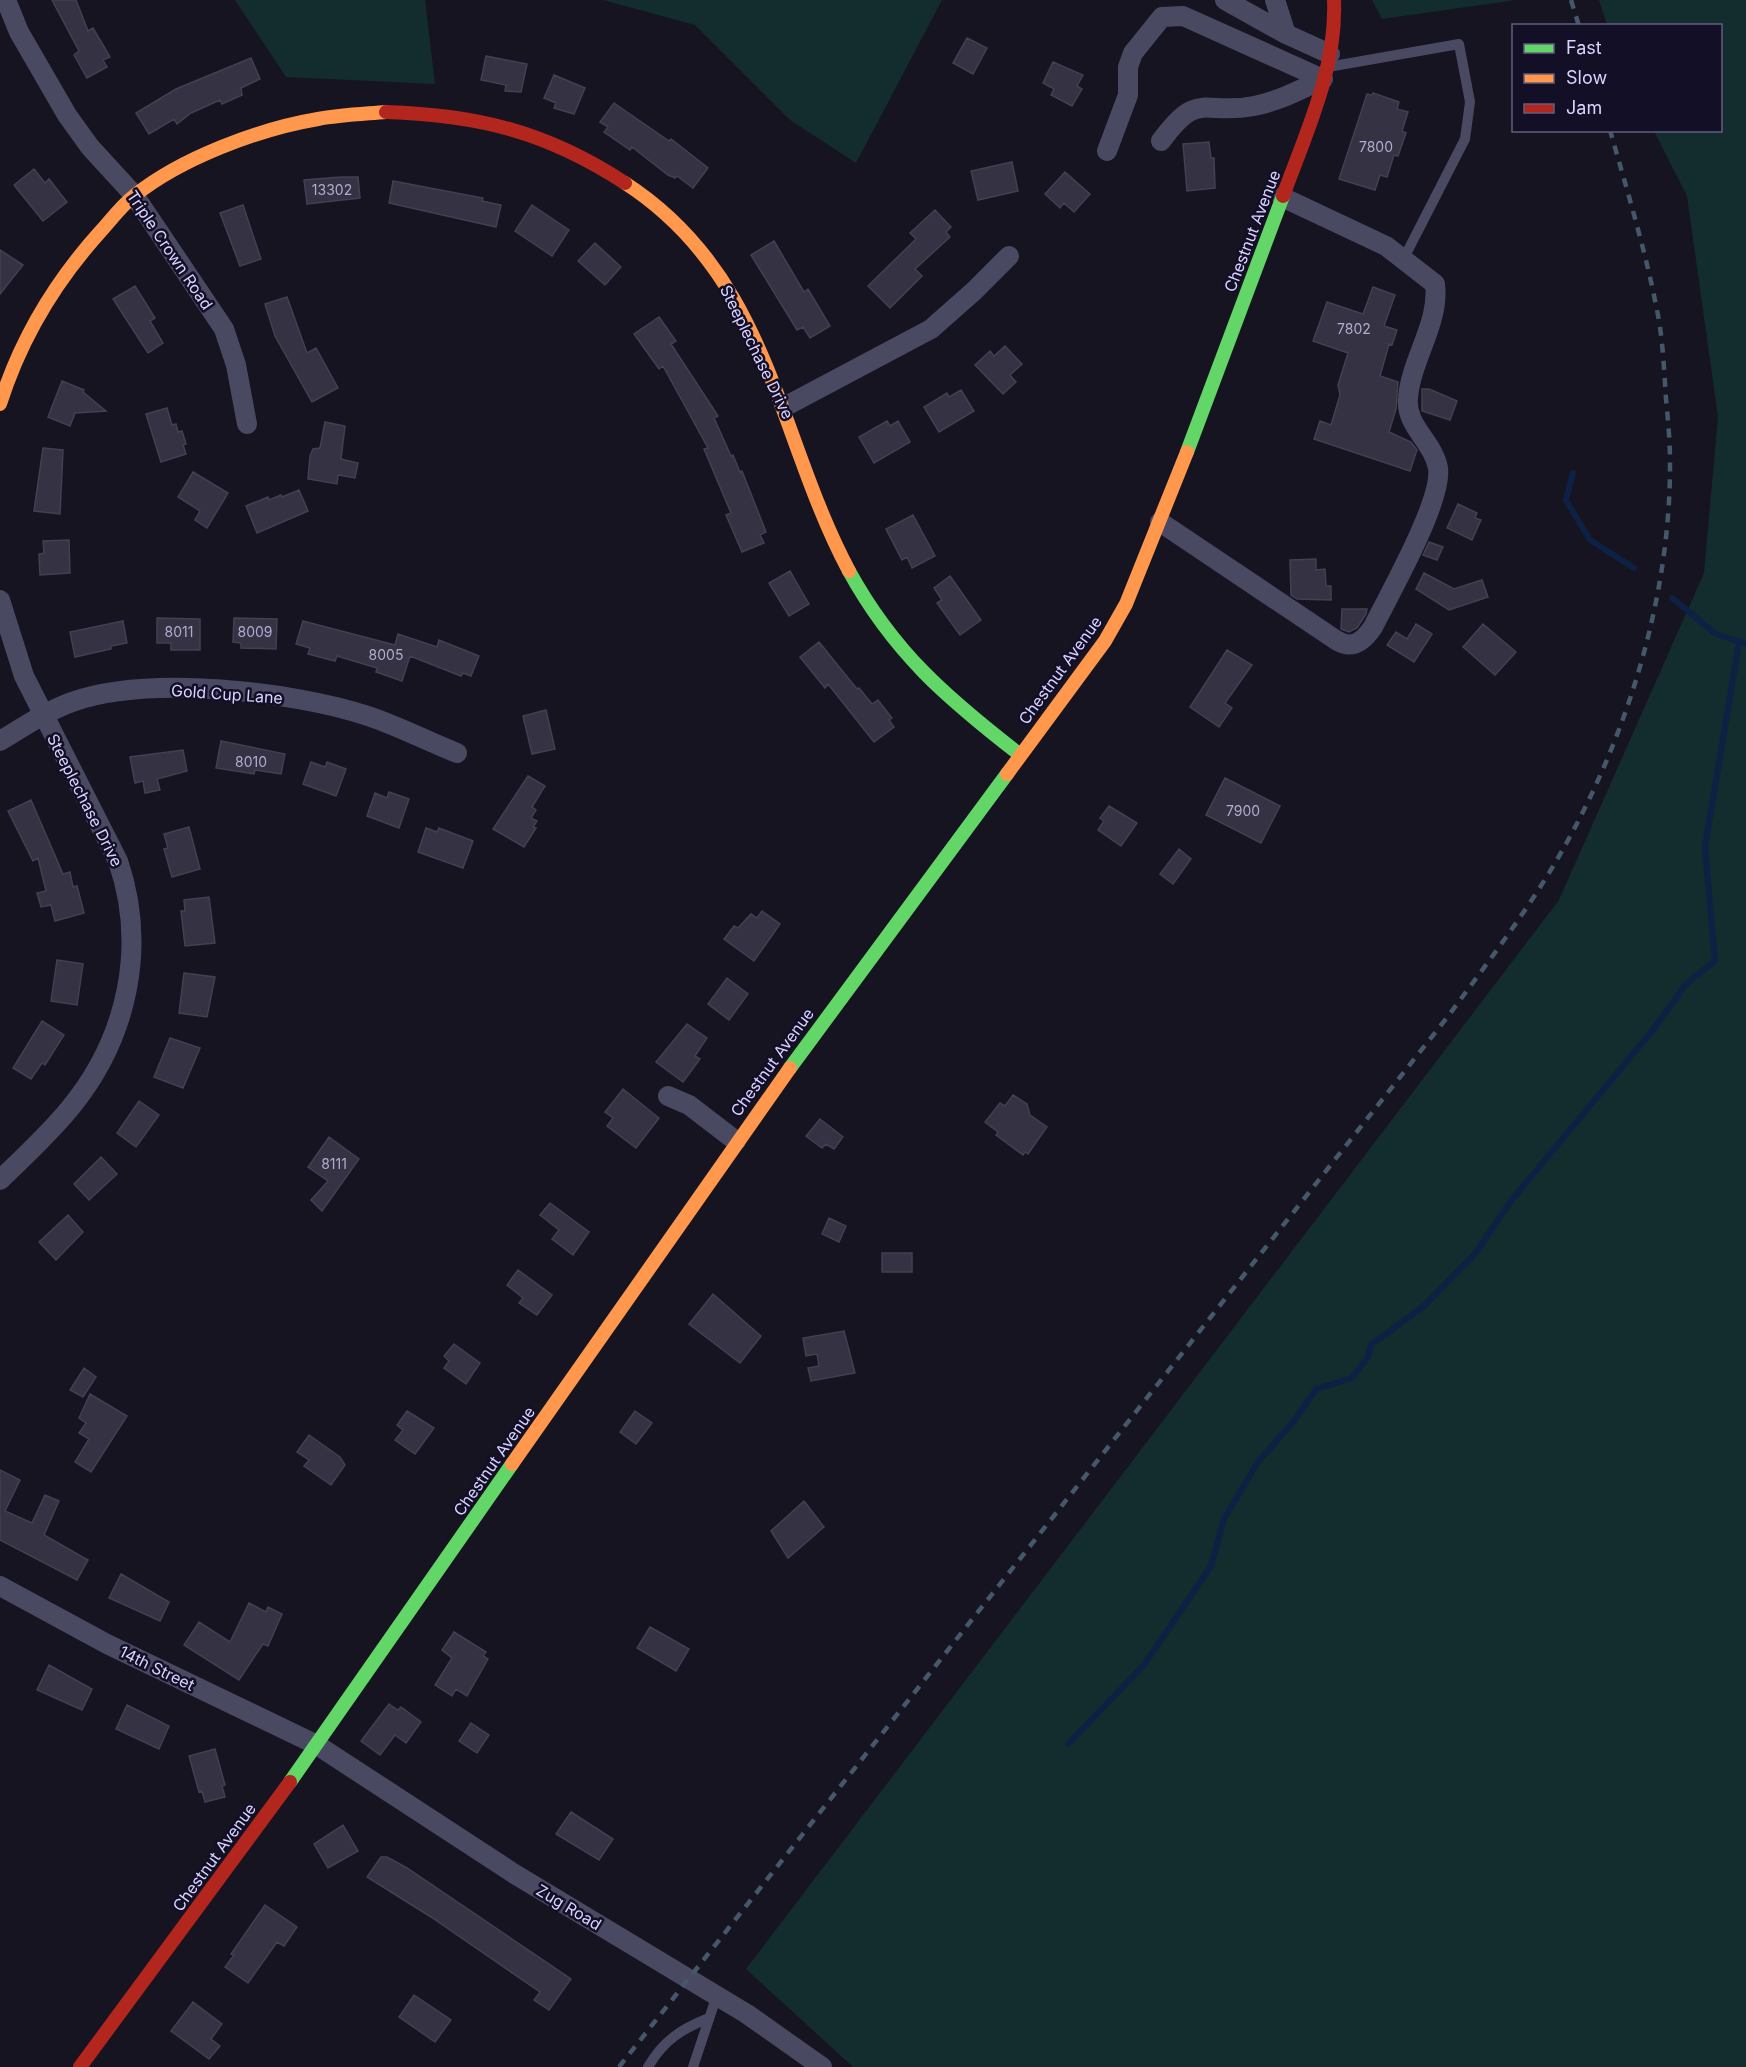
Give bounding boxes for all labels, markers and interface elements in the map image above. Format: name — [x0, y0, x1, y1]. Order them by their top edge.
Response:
legend — [1512, 24, 1722, 132]
text: Fast — [1566, 37, 1602, 58]
text: Slow — [1566, 67, 1607, 88]
text: Jam — [1566, 97, 1602, 118]
house number: 7800 — [1359, 138, 1393, 155]
street label: Chestnut Avenue — [1220, 167, 1284, 295]
house number: 13302 — [312, 181, 352, 198]
street label: Triple Crown Road — [123, 187, 217, 313]
street label: Steeplechase Drive — [716, 282, 798, 422]
house number: 7802 — [1337, 320, 1371, 337]
street label: Chestnut Avenue — [1014, 612, 1106, 728]
house number: 8011 — [165, 623, 193, 640]
house number: 8009 — [237, 623, 273, 640]
house number: 8005 — [369, 646, 403, 663]
street label: Gold Cup Lane — [170, 680, 284, 708]
street label: Steeplechase Drive — [43, 730, 127, 870]
house number: 8010 — [235, 753, 267, 770]
house number: 7900 — [1226, 802, 1260, 819]
street label: Chestnut Avenue — [726, 1004, 818, 1120]
house number: 8111 — [321, 1155, 347, 1172]
street label: Chestnut Avenue — [449, 1402, 539, 1520]
street label: 14th Street — [116, 1641, 198, 1695]
street label: Chestnut Avenue — [168, 1799, 260, 1915]
street label: Zug Road — [533, 1880, 605, 1934]

